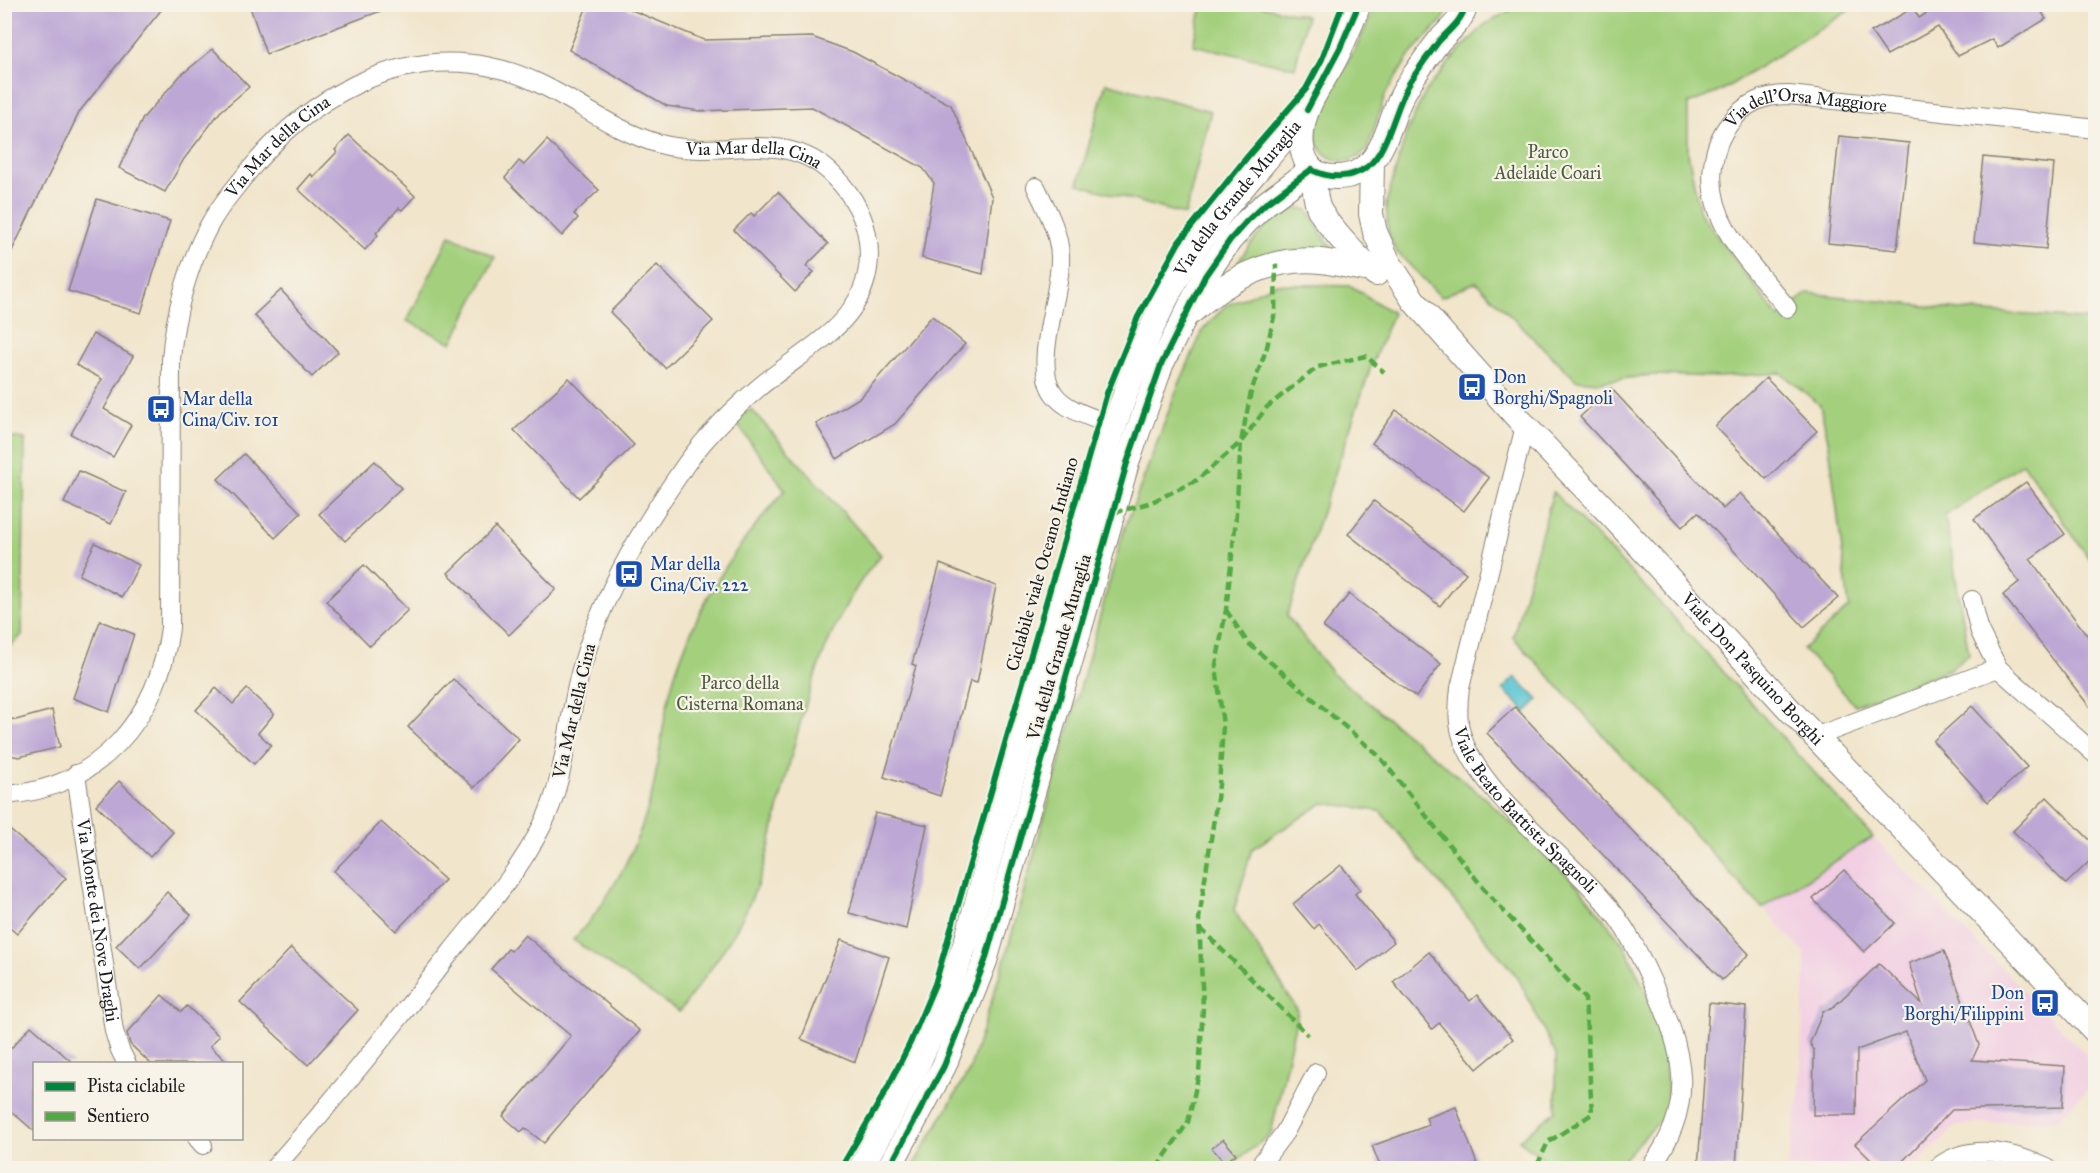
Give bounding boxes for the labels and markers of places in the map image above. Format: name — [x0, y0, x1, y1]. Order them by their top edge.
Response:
place label: Don Borghi/Spagnoli — [1493, 366, 1613, 410]
bus stop icon: Don Borghi/Spagnoli — [1456, 371, 1488, 403]
place label: Mar della Cina/Civ. 101 — [182, 388, 279, 431]
bus stop icon: Mar della Cina/Civ. 101 — [145, 393, 177, 425]
place label: Mar della Cina/Civ. 222 — [650, 553, 749, 596]
bus stop icon: Mar della Cina/Civ. 222 — [613, 558, 645, 590]
place label: Don Borghi/Filippini — [1904, 982, 2024, 1026]
bus stop icon: Don Borghi/Filippini — [2029, 987, 2061, 1019]

